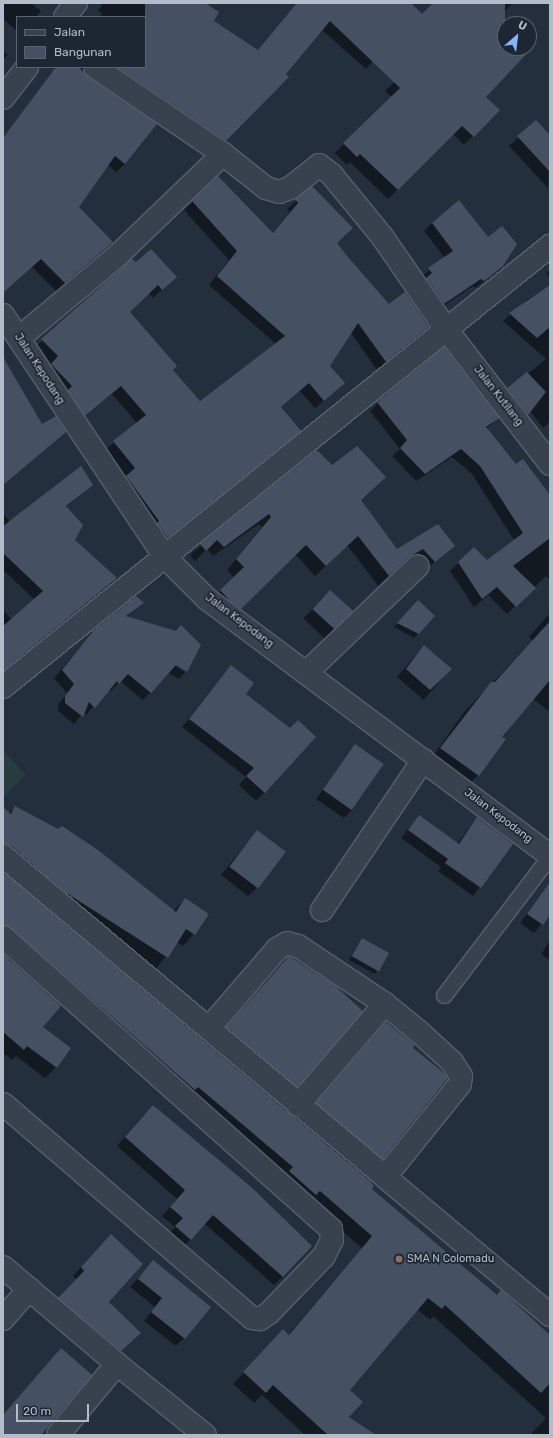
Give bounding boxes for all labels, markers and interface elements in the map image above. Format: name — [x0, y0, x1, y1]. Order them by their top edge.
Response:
legend — [16, 16, 146, 68]
north arrow — [497, 16, 537, 56]
text: U — [516, 18, 529, 33]
text: Jalan — [54, 25, 85, 39]
text: Bangunan — [54, 45, 111, 59]
street label: Jalan Kepodang — [11, 331, 67, 407]
street label: Jalan Kutilang — [470, 363, 526, 429]
street label: Jalan Kepodang — [202, 591, 276, 651]
street label: Jalan Kepodang — [461, 786, 535, 846]
place label: SMA N Colomadu — [407, 1252, 495, 1266]
marker: SMA N Colomadu — [394, 1254, 404, 1264]
scale bar — [18, 1396, 91, 1422]
text: 20 m — [23, 1404, 51, 1418]

